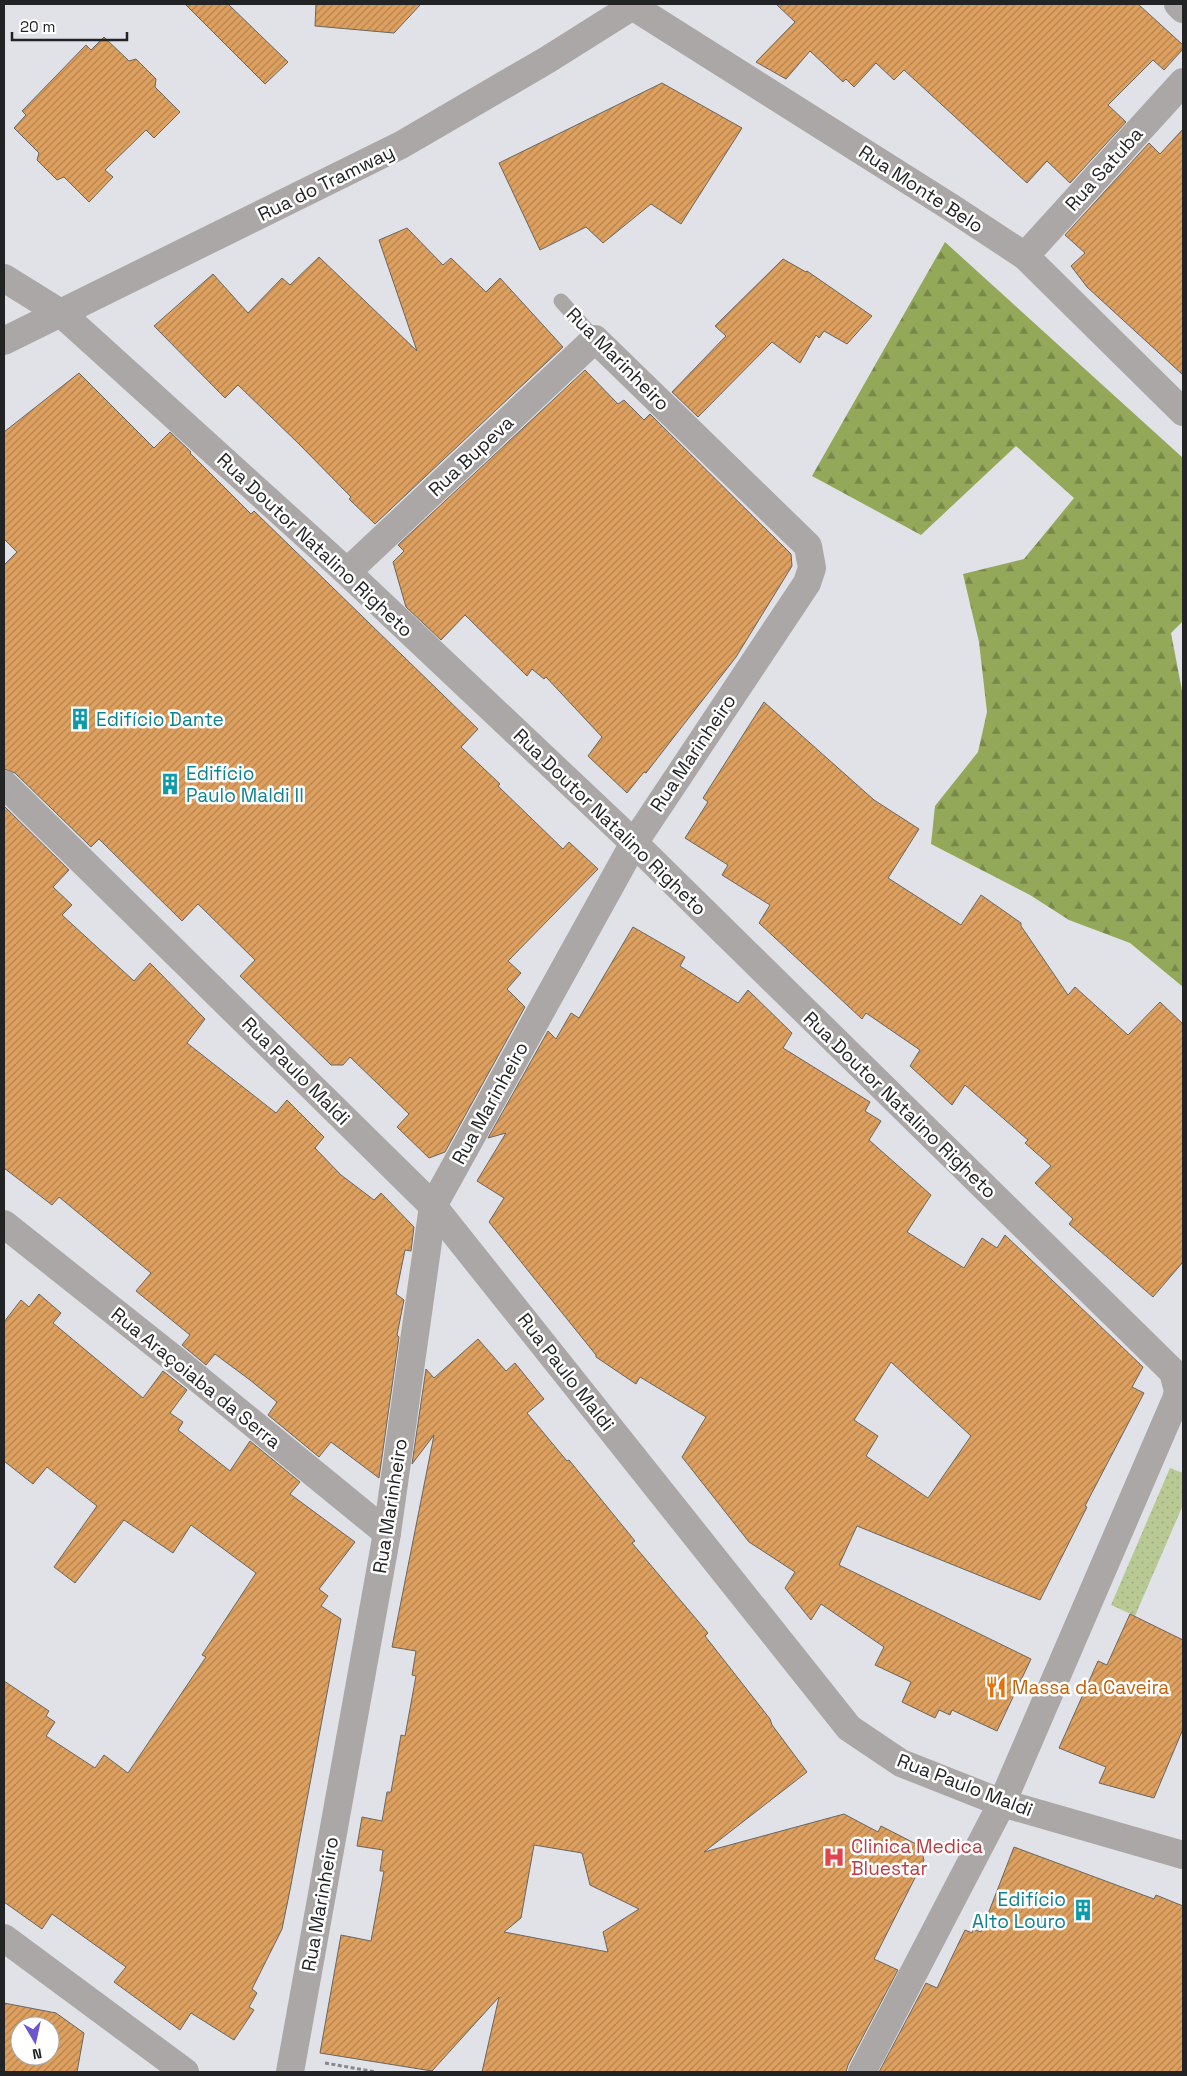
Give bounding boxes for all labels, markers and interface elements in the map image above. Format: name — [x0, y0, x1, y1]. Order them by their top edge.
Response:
scale bar — [12, 10, 128, 42]
text: 20 m — [20, 17, 55, 36]
street label: Rua Satuba — [1060, 122, 1148, 216]
street label: Rua do Tramway — [254, 139, 398, 227]
street label: Rua Monte Belo — [854, 139, 988, 239]
street label: Rua Marinheiro — [561, 302, 675, 416]
street label: Rua Bupeva — [423, 410, 519, 502]
street label: Rua Doutor Natalino Righeto — [212, 447, 418, 643]
street label: Rua Marinheiro — [645, 689, 741, 817]
building icon: Edifício Dante — [67, 706, 93, 732]
place label: Edifício Dante — [96, 707, 224, 732]
street label: Rua Doutor Natalino Righeto — [508, 723, 712, 921]
place label: Edifício Paulo Maldi II — [186, 761, 304, 808]
building icon: Edifício Paulo Maldi II — [157, 771, 183, 797]
street label: Rua Doutor Natalino Righeto — [798, 1006, 1002, 1204]
street label: Rua Paulo Maldi — [237, 1012, 355, 1130]
street label: Rua Marinheiro — [446, 1037, 534, 1169]
street label: Rua Araçoiaba da Serra — [106, 1302, 286, 1454]
street label: Rua Paulo Maldi — [512, 1308, 620, 1436]
street label: Rua Marinheiro — [367, 1437, 413, 1575]
restaurant icon: Massa da Caveira — [983, 1674, 1009, 1700]
place label: Massa da Caveira — [1012, 1675, 1169, 1700]
street label: Rua Paulo Maldi — [894, 1748, 1036, 1822]
place label: Clinica Medica Bluestar — [851, 1834, 983, 1881]
street label: Rua Marinheiro — [296, 1835, 344, 1973]
hospital icon: Clinica Medica Bluestar — [821, 1844, 847, 1870]
place label: Edifício Alto Louro — [972, 1887, 1066, 1934]
building icon: Edifício Alto Louro — [1070, 1897, 1096, 1923]
north arrow — [10, 2016, 60, 2066]
text: N — [31, 2044, 43, 2063]

